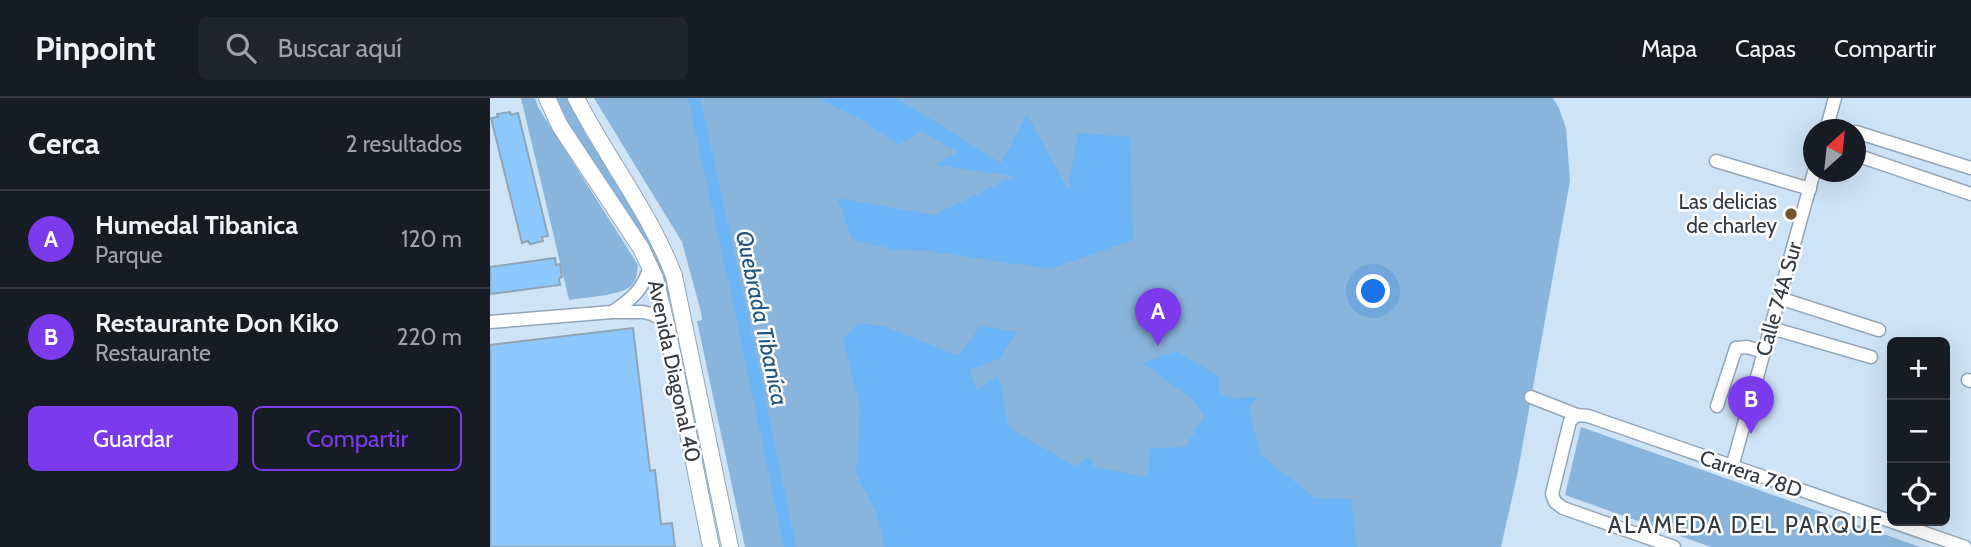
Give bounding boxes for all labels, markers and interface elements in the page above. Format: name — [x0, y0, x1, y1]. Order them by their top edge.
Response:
search box — [198, 17, 688, 80]
text: Pinpoint — [35, 28, 156, 68]
icon: search — [222, 29, 260, 67]
text: Buscar aquí — [278, 32, 402, 64]
text: Mapa — [1641, 34, 1697, 63]
text: Capas — [1735, 34, 1796, 63]
text: Compartir — [1834, 34, 1936, 63]
north arrow — [1803, 119, 1866, 182]
text: Cerca — [28, 125, 100, 162]
text: 2 resultados — [345, 130, 462, 158]
place label: Las delicias de charley — [1678, 189, 1777, 238]
marker: Las delicias de charley — [1783, 206, 1799, 222]
text: Humedal Tibanica — [95, 209, 298, 241]
text: A — [44, 225, 58, 253]
text: 120 m — [401, 225, 462, 253]
water label: Quebrada Tibaníca — [730, 228, 794, 408]
street label: Calle 74A Sur — [1750, 239, 1807, 359]
text: Parque — [95, 241, 162, 269]
your location — [1356, 274, 1390, 308]
street label: Avenida Diagonal 40 — [643, 277, 706, 464]
pin: A — [1135, 288, 1181, 346]
text: Restaurante Don Kiko — [95, 307, 339, 339]
text: B — [44, 323, 58, 351]
text: 220 m — [396, 323, 462, 351]
map controls — [1887, 337, 1950, 526]
button: + — [1887, 337, 1950, 400]
text: Restaurante — [95, 339, 211, 367]
pin: B — [1728, 376, 1774, 434]
button: − — [1887, 400, 1950, 463]
button: Guardar — [28, 406, 238, 471]
button: Compartir — [252, 406, 462, 471]
street label: Carrera 78D — [1697, 444, 1806, 503]
button: locate — [1887, 463, 1950, 526]
district label: ALAMEDA DEL PARQUE — [1608, 511, 1884, 539]

